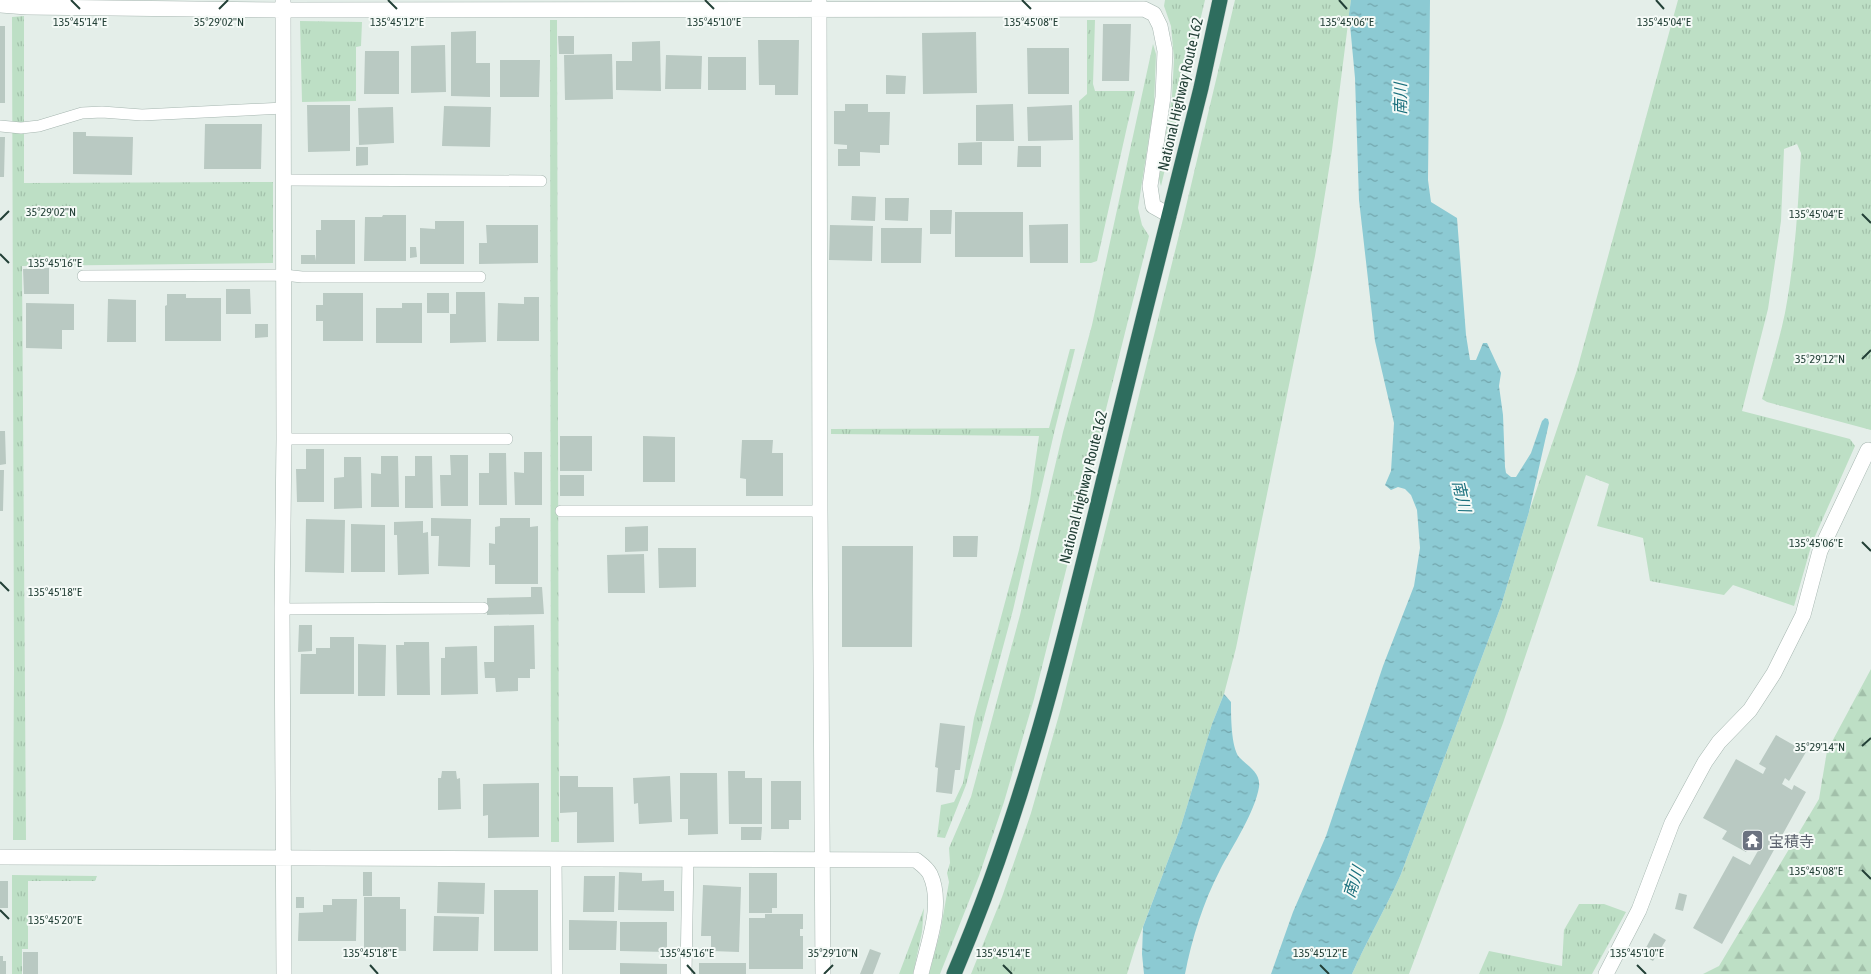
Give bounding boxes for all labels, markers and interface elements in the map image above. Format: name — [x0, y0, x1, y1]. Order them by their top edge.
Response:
text: 135°45'14"E — [53, 15, 107, 29]
text: 35°29'02"N — [194, 15, 244, 29]
text: 135°45'12"E — [370, 15, 424, 29]
text: 135°45'10"E — [687, 15, 741, 29]
text: 135°45'08"E — [1004, 15, 1058, 29]
text: 135°45'06"E — [1320, 15, 1374, 29]
text: 135°45'04"E — [1637, 15, 1691, 29]
street label: National Highway Route 162 — [1154, 16, 1206, 172]
water label: 南川 — [1391, 81, 1409, 115]
text: 35°29'02"N — [26, 205, 76, 219]
text: 135°45'04"E — [1789, 207, 1843, 221]
text: 135°45'16"E — [28, 256, 82, 270]
text: 35°29'12"N — [1795, 352, 1845, 366]
street label: National Highway Route 162 — [1056, 409, 1110, 565]
water label: 南川 — [1450, 478, 1475, 516]
text: 135°45'06"E — [1789, 536, 1843, 550]
text: 135°45'18"E — [28, 585, 82, 599]
text: 35°29'14"N — [1795, 740, 1845, 754]
temple icon: 宝積寺 — [1741, 829, 1765, 853]
place label: 宝積寺 — [1769, 833, 1814, 850]
water label: 南川 — [1339, 862, 1367, 900]
text: 135°45'08"E — [1789, 864, 1843, 878]
text: 135°45'20"E — [28, 913, 82, 927]
text: 135°45'18"E — [343, 946, 397, 960]
text: 135°45'16"E — [660, 946, 714, 960]
text: 35°29'10"N — [808, 946, 858, 960]
text: 135°45'14"E — [976, 946, 1030, 960]
text: 135°45'12"E — [1293, 946, 1347, 960]
text: 135°45'10"E — [1610, 946, 1664, 960]

